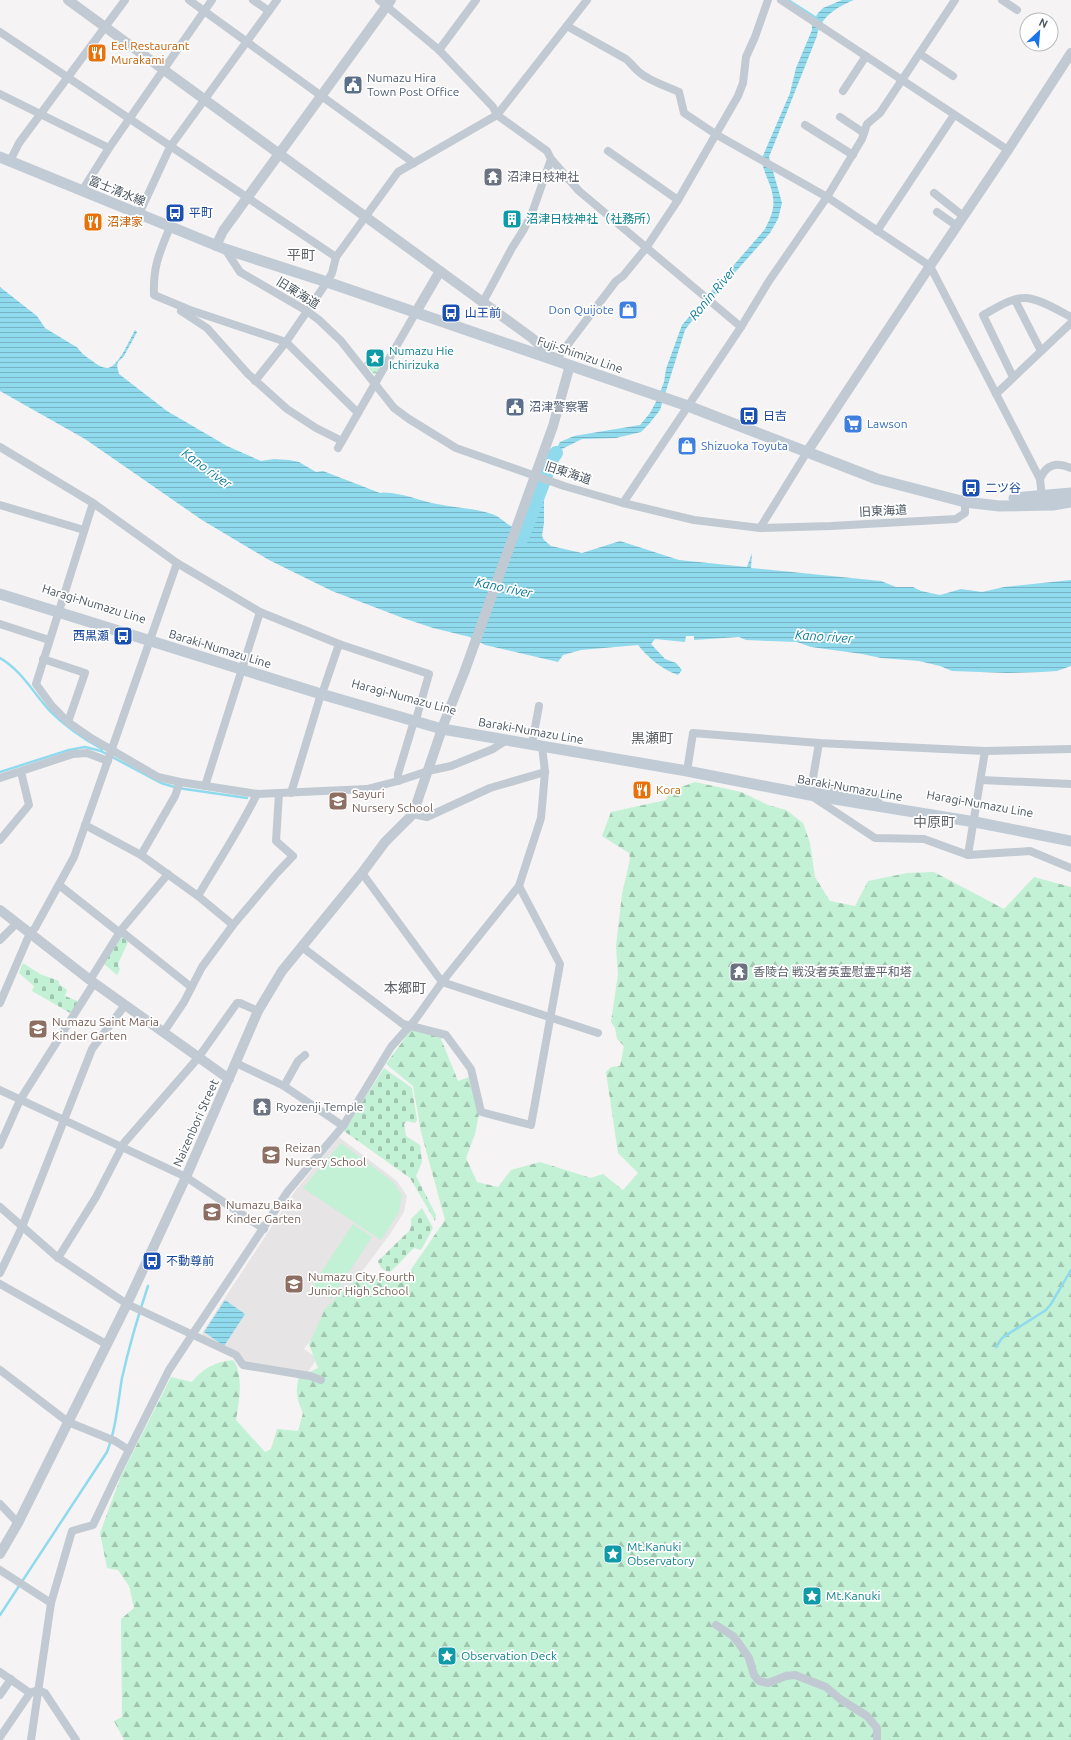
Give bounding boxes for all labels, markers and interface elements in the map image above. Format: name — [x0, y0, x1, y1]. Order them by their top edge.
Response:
north arrow — [1019, 12, 1059, 52]
text: N — [1037, 16, 1050, 30]
place label: Eel Restaurant Murakami — [111, 39, 190, 66]
restaurant icon: Eel Restaurant Murakami — [86, 42, 108, 64]
place label: Numazu Hira Town Post Office — [367, 71, 459, 98]
public building icon: Numazu Hira Town Post Office — [342, 74, 364, 96]
temple icon: 沼津日枝神社 — [482, 166, 504, 188]
place label: 沼津日枝神社 — [507, 170, 579, 183]
street label: 富士清水線 — [87, 173, 147, 208]
bus stop icon: 平町 — [164, 202, 186, 224]
place label: 平町 — [189, 206, 213, 219]
building icon: 沼津日枝神社（社務所） — [501, 208, 523, 230]
restaurant icon: 沼津家 — [82, 211, 104, 233]
place label: 沼津日枝神社（社務所） — [526, 212, 658, 225]
place label: 沼津家 — [107, 215, 143, 228]
district label: 平町 — [287, 247, 315, 263]
water label: Ronin River — [686, 263, 739, 322]
street label: 旧東海道 — [274, 274, 322, 311]
shop icon: Don Quijote — [617, 299, 639, 321]
bus stop icon: 山王前 — [440, 302, 462, 324]
place label: Don Quijote — [549, 303, 614, 316]
place label: 山王前 — [465, 306, 501, 319]
street label: Fuji-Shimizu Line — [536, 334, 624, 375]
place label: Numazu Hie Ichirizuka — [389, 344, 454, 371]
place icon: Numazu Hie Ichirizuka — [364, 347, 386, 369]
public building icon: 沼津警察署 — [504, 396, 526, 418]
place label: 沼津警察署 — [529, 400, 589, 413]
bus stop icon: 日吉 — [738, 405, 760, 427]
place label: 日吉 — [763, 409, 787, 422]
supermarket icon: Lawson — [842, 413, 864, 435]
place label: Lawson — [867, 417, 908, 430]
shop icon: Shizuoka Toyuta — [676, 435, 698, 457]
place label: Shizuoka Toyuta — [701, 439, 788, 452]
water label: Kano river — [180, 445, 235, 491]
street label: 旧東海道 — [543, 459, 593, 486]
bus stop icon: 二ツ谷 — [960, 477, 982, 499]
place label: 二ツ谷 — [985, 481, 1021, 494]
street label: 旧東海道 — [859, 503, 907, 518]
water label: Kano river — [474, 574, 535, 600]
street label: Haragi-Numazu Line — [41, 582, 148, 626]
bus stop icon: 西黒瀬 — [112, 625, 134, 647]
street label: Baraki-Numazu Line — [167, 627, 273, 670]
water label: Kano river — [795, 627, 854, 645]
place label: 西黒瀬 — [73, 629, 109, 642]
street label: Haragi-Numazu Line — [350, 676, 458, 717]
street label: Baraki-Numazu Line — [478, 715, 585, 746]
district label: 黒瀬町 — [631, 730, 673, 746]
street label: Baraki-Numazu Line — [797, 772, 904, 803]
restaurant icon: Kora — [631, 779, 653, 801]
place label: Kora — [656, 783, 681, 796]
place label: Sayuri Nursery School — [352, 787, 433, 814]
street label: Haragi-Numazu Line — [926, 788, 1034, 819]
school or university icon: Sayuri Nursery School — [327, 790, 349, 812]
district label: 中原町 — [913, 814, 955, 830]
temple icon: 香陵台 戦没者英霊慰霊平和塔 — [728, 961, 750, 983]
place label: 香陵台 戦没者英霊慰霊平和塔 — [753, 965, 912, 978]
district label: 本郷町 — [384, 980, 426, 996]
place label: Numazu Saint Maria Kinder Garten — [52, 1015, 159, 1042]
school or university icon: Numazu Saint Maria Kinder Garten — [27, 1018, 49, 1040]
street label: Naizenbori Street — [170, 1077, 221, 1169]
temple icon: Ryozenji Temple — [251, 1096, 273, 1118]
place label: Ryozenji Temple — [276, 1100, 364, 1113]
place label: Reizan Nursery School — [285, 1141, 366, 1168]
school or university icon: Reizan Nursery School — [260, 1144, 282, 1166]
place label: Numazu Baika Kinder Garten — [226, 1198, 302, 1225]
school or university icon: Numazu Baika Kinder Garten — [201, 1201, 223, 1223]
bus stop icon: 不動尊前 — [141, 1250, 163, 1272]
place label: 不動尊前 — [166, 1254, 214, 1267]
place label: Numazu City Fourth Junior High School — [308, 1270, 415, 1297]
school or university icon: Numazu City Fourth Junior High School — [283, 1273, 305, 1295]
place label: Mt.Kanuki Observatory — [627, 1540, 695, 1567]
place icon: Mt.Kanuki Observatory — [602, 1543, 624, 1565]
place icon: Mt.Kanuki — [801, 1585, 823, 1607]
place label: Mt.Kanuki — [826, 1589, 880, 1602]
place icon: Observation Deck — [436, 1645, 458, 1667]
place label: Observation Deck — [461, 1649, 557, 1662]

